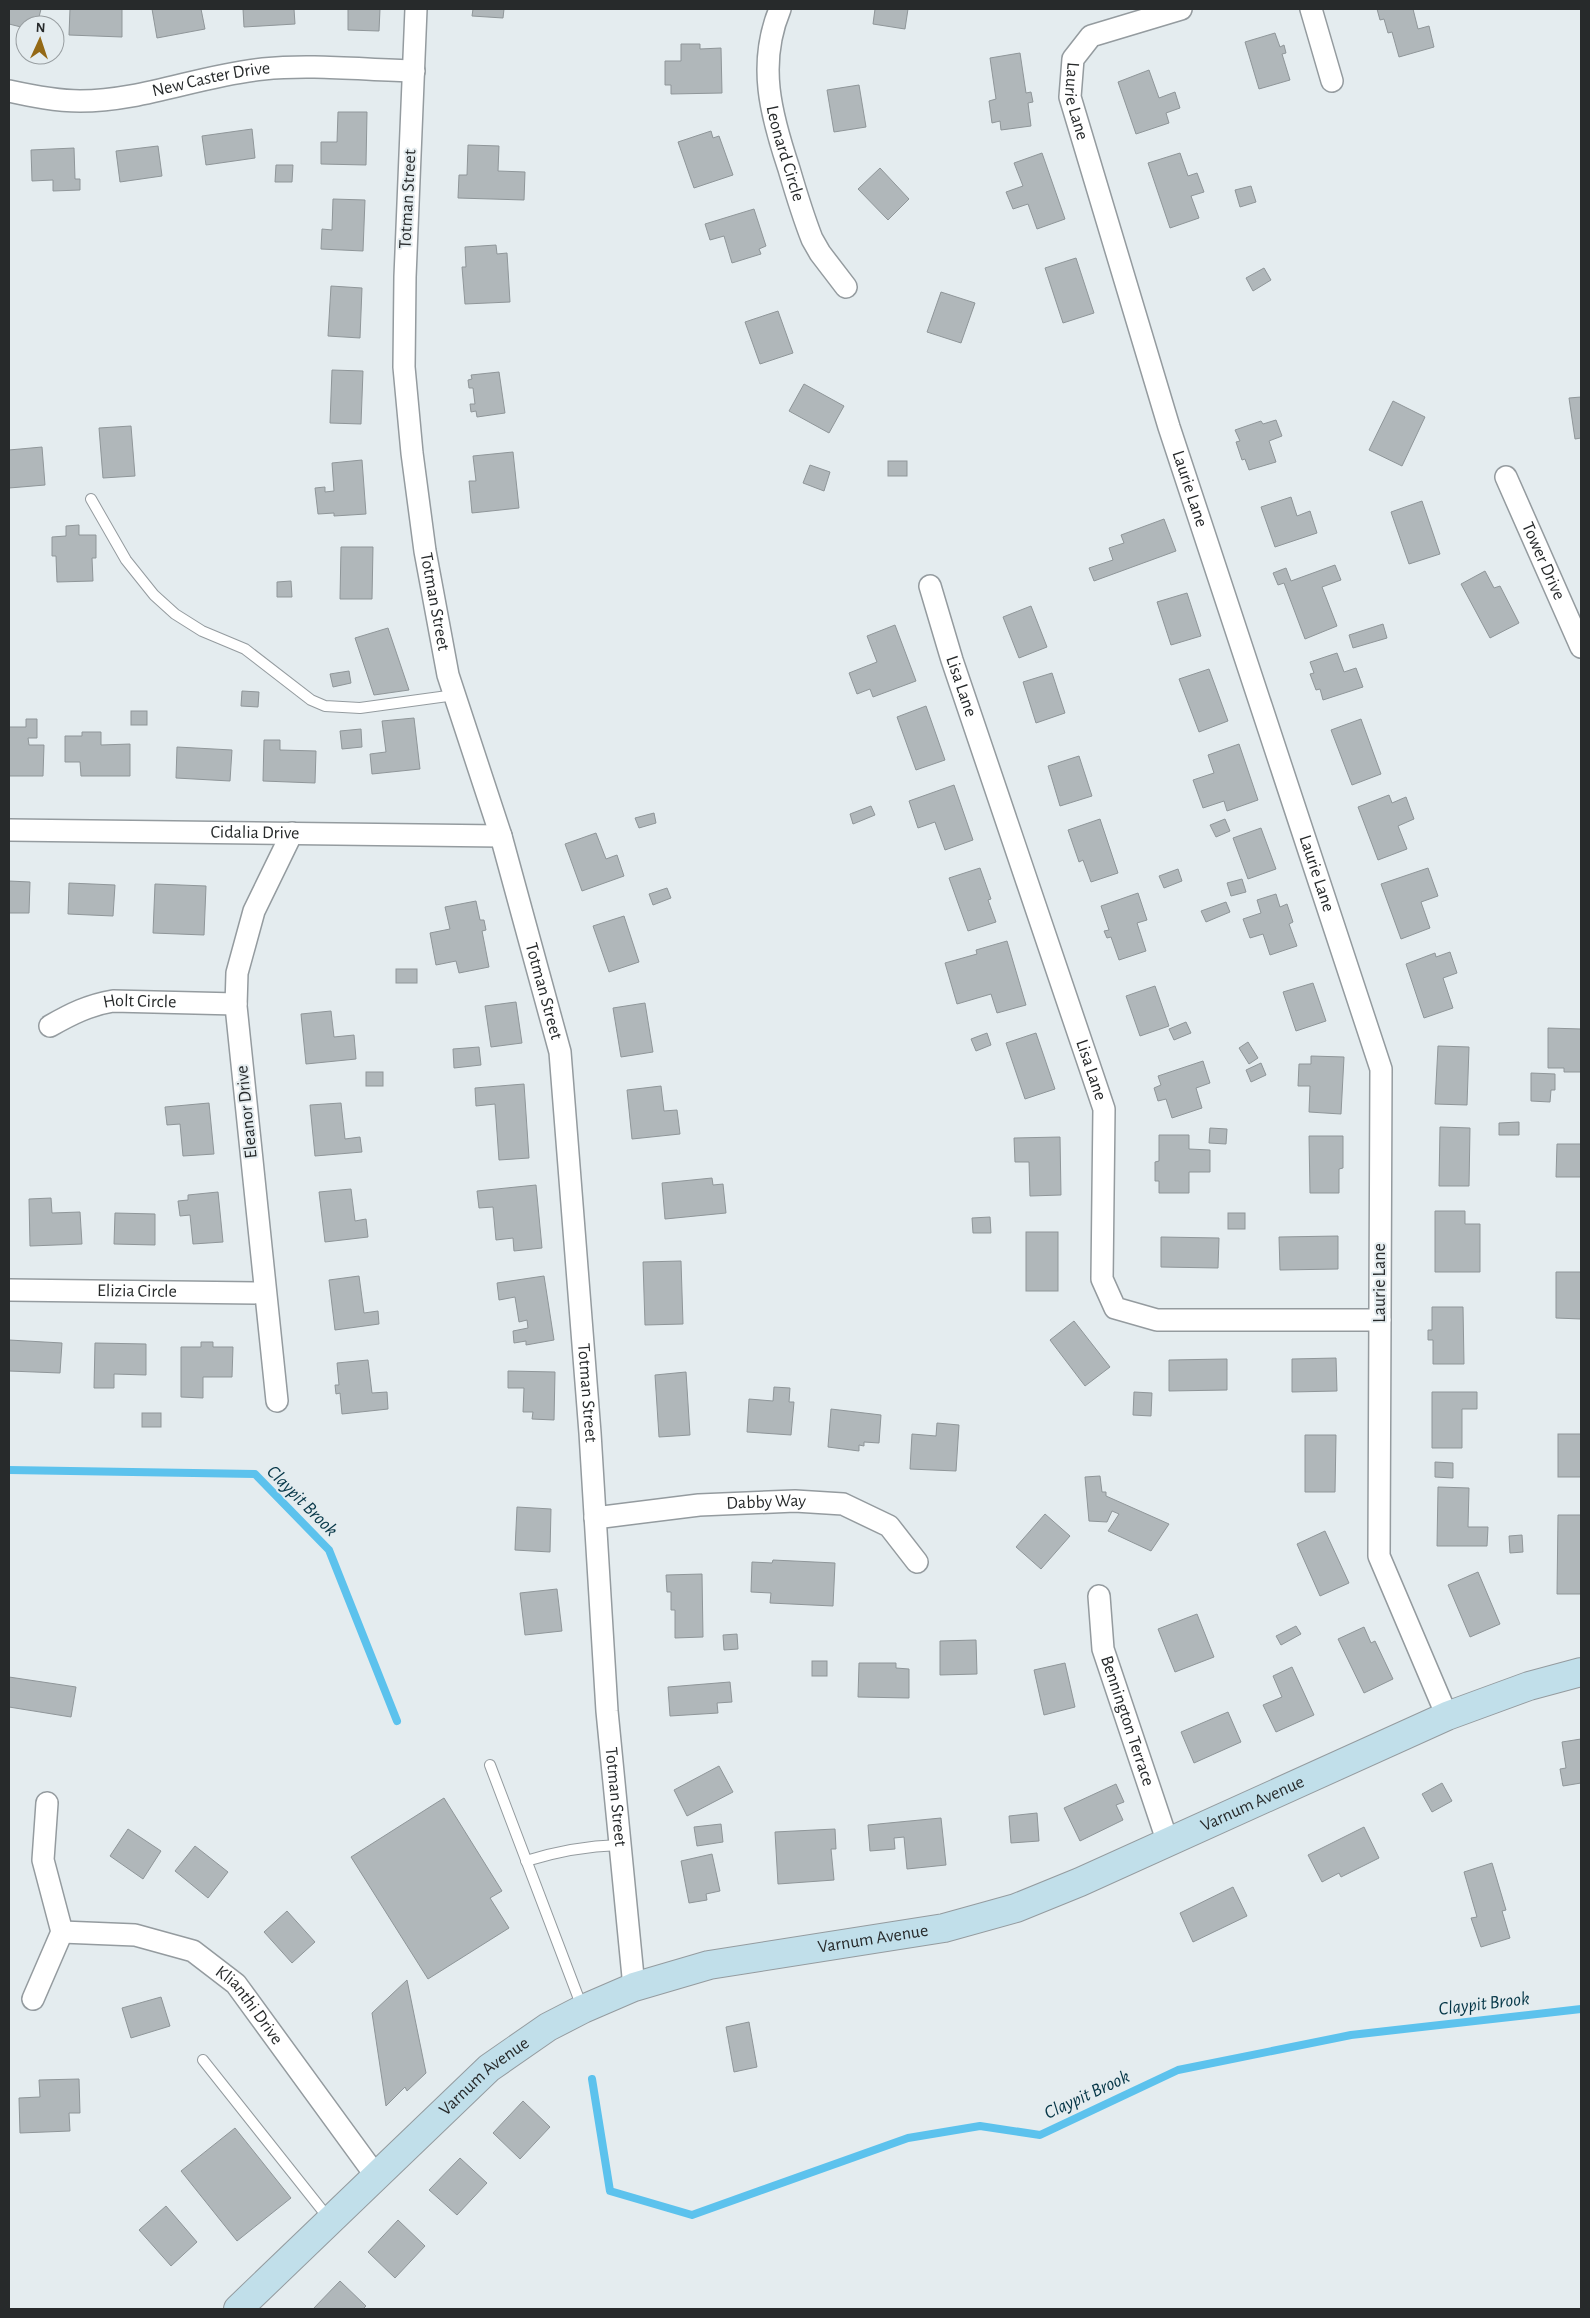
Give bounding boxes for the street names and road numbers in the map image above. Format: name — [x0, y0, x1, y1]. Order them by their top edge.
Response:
street label: New Caster Drive — [150, 59, 271, 100]
street label: Laurie Lane — [1061, 61, 1091, 142]
street label: Leonard Circle — [763, 104, 807, 204]
street label: Totman Street — [396, 149, 420, 249]
street label: Laurie Lane — [1168, 448, 1210, 529]
street label: Tower Drive — [1518, 520, 1568, 603]
street label: Totman Street — [416, 551, 452, 652]
street label: Lisa Lane — [942, 654, 980, 719]
street label: Cidalia Drive — [210, 823, 300, 843]
street label: Laurie Lane — [1295, 833, 1337, 914]
street label: Totman Street — [522, 941, 565, 1042]
street label: Holt Circle — [102, 992, 177, 1012]
street label: Lisa Lane — [1072, 1037, 1109, 1103]
street label: Eleanor Drive — [233, 1064, 261, 1160]
street label: Laurie Lane — [1371, 1243, 1389, 1323]
street label: Elizia Circle — [97, 1282, 177, 1301]
street label: Totman Street — [574, 1343, 600, 1443]
street label: Dabby Way — [726, 1492, 807, 1513]
street label: Bennington Terrace — [1097, 1654, 1157, 1788]
street label: Totman Street — [602, 1747, 629, 1848]
street label: Varnum Avenue — [1198, 1773, 1307, 1835]
street label: Varnum Avenue — [817, 1922, 930, 1957]
street label: Klianthi Drive — [212, 1963, 286, 2048]
street label: Varnum Avenue — [436, 2034, 533, 2119]

